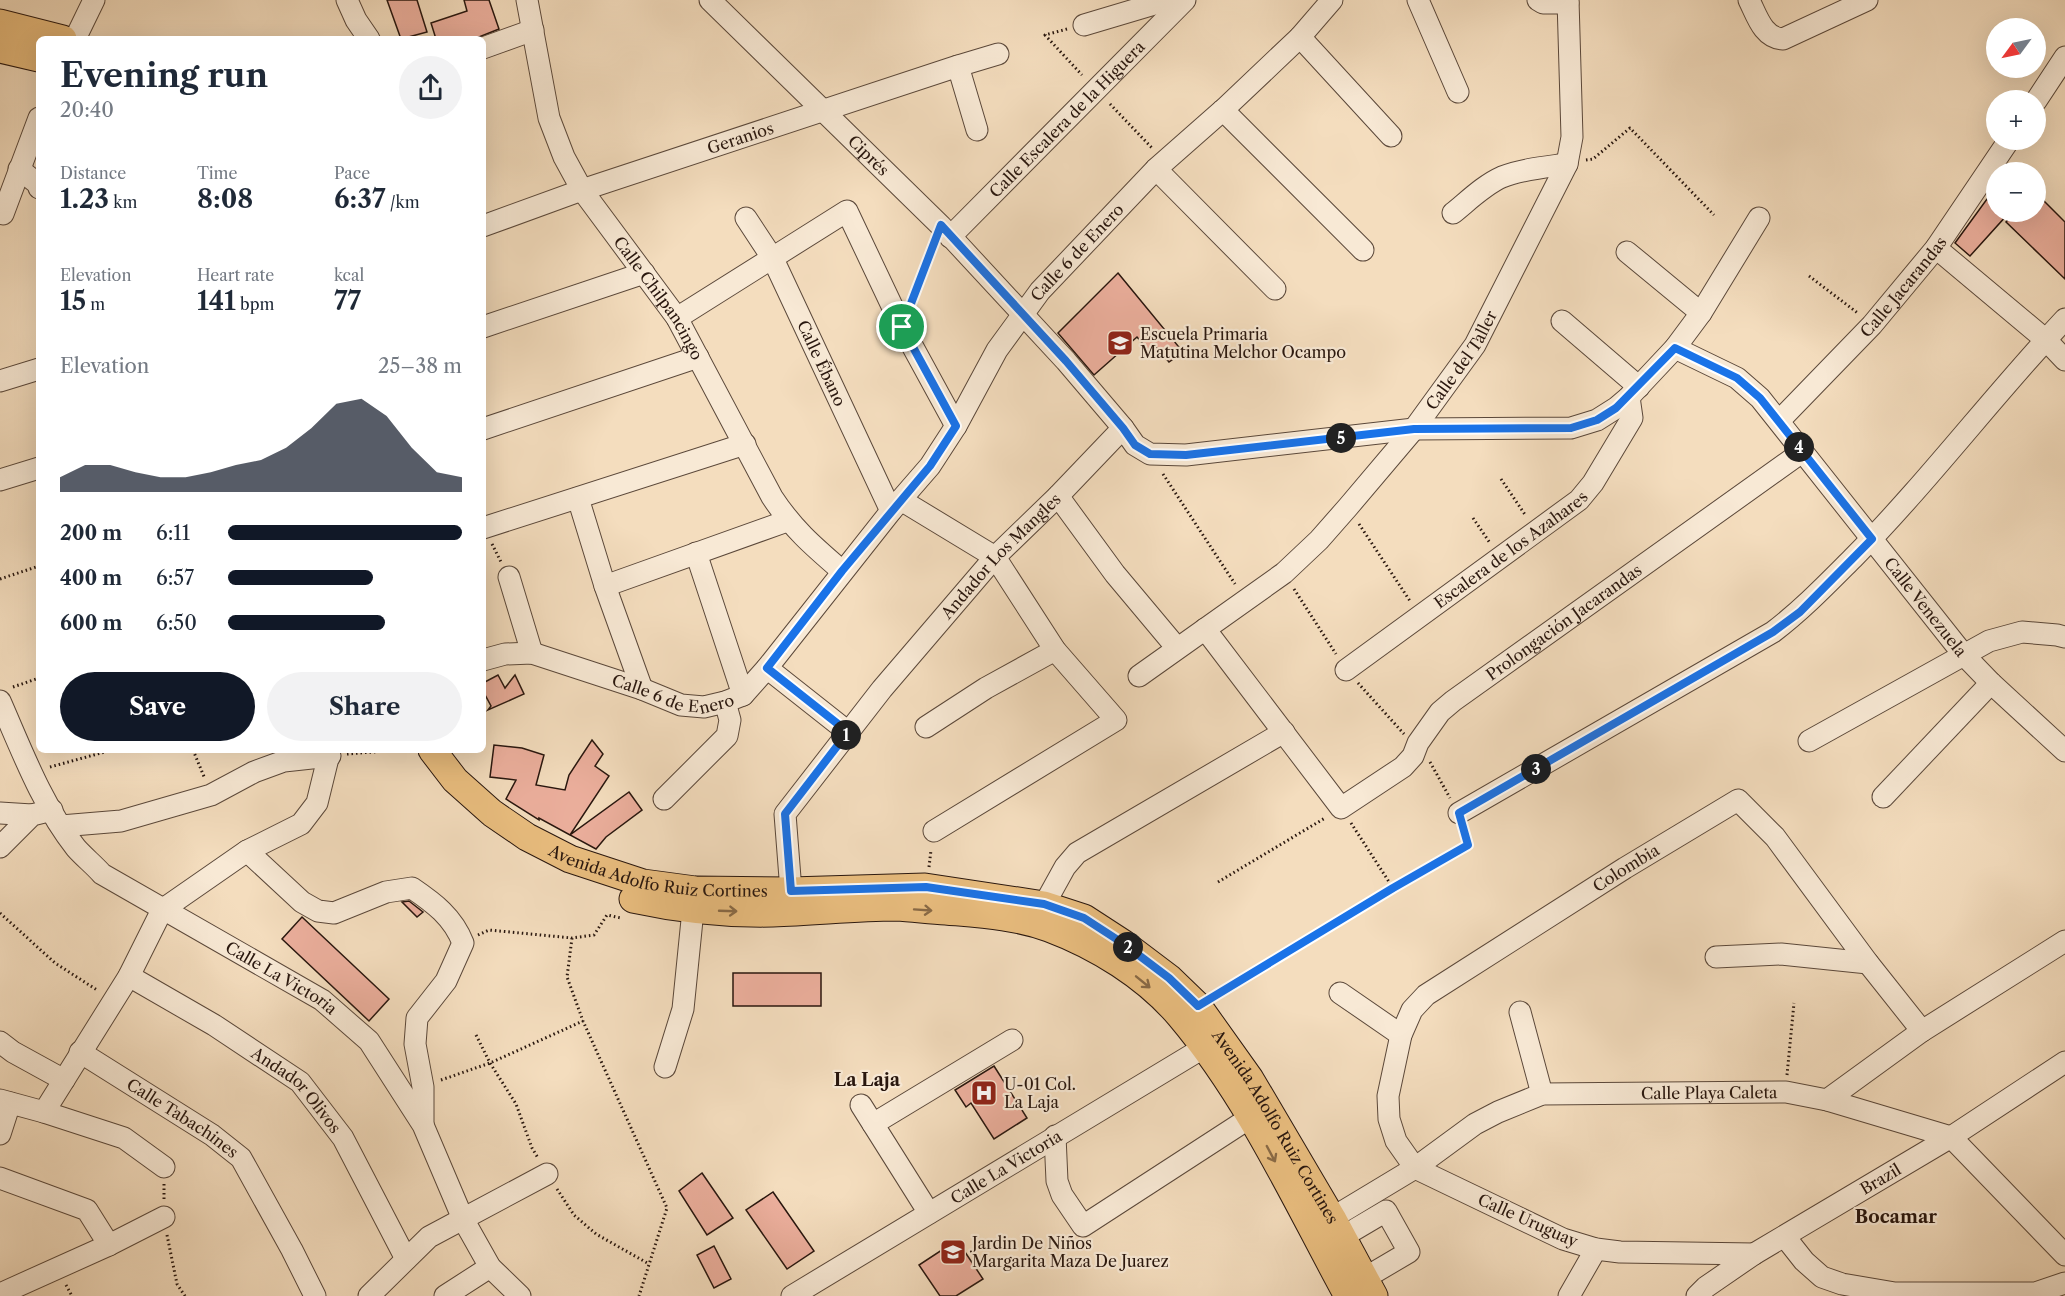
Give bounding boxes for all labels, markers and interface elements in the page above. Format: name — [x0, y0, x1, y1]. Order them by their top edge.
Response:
north arrow — [1986, 18, 2046, 78]
map controls — [1986, 18, 2046, 222]
street label: Calle Escalera de la Higuera — [985, 36, 1149, 202]
text: Evening run — [60, 55, 268, 96]
button: share — [399, 56, 462, 119]
button: + — [1986, 90, 2046, 150]
text: 20:40 — [60, 98, 114, 122]
street label: Geranios — [705, 118, 776, 158]
street label: Ciprés — [844, 131, 893, 180]
button: − — [1986, 162, 2046, 222]
text: Distance — [60, 163, 126, 183]
text: Time — [197, 163, 237, 183]
text: Pace — [334, 163, 370, 183]
text: 1.23 — [60, 183, 109, 215]
text: 8:08 — [197, 183, 253, 215]
text: 6:37 — [334, 183, 386, 215]
text: km — [109, 192, 137, 212]
text: /km — [386, 192, 420, 212]
street label: Calle 6 de Enero — [1026, 199, 1128, 305]
street label: Calle Chilpancingo — [610, 232, 707, 363]
street label: Calle Jacarandas — [1856, 233, 1951, 341]
text: Elevation — [60, 265, 131, 285]
text: Heart rate — [197, 265, 274, 285]
text: kcal — [334, 265, 364, 285]
text: 15 — [60, 285, 86, 317]
text: 141 — [197, 285, 236, 317]
text: 77 — [334, 285, 361, 317]
text: m — [86, 294, 105, 314]
text: bpm — [236, 294, 275, 314]
pin — [876, 301, 927, 352]
street label: Calle del Taller — [1421, 307, 1501, 414]
icon: arrive — [885, 310, 918, 343]
street label: Calle Ébano — [793, 317, 850, 409]
place label: Escuela Primaria Matutina Melchor Ocampo — [1140, 324, 1346, 362]
school or university icon: Escuela Primaria Matutina Melchor Ocampo — [1105, 328, 1135, 358]
text: Elevation — [60, 354, 149, 378]
text: 25–38 m — [378, 354, 462, 378]
pin: 5 — [1326, 423, 1356, 453]
text: 5 — [1337, 428, 1345, 448]
pin: 4 — [1784, 432, 1814, 462]
text: 4 — [1794, 437, 1804, 457]
street label: Escalera de los Azahares — [1430, 487, 1592, 612]
street label: Andador Los Mangles — [936, 489, 1065, 624]
text: 200 m — [60, 521, 122, 545]
text: 6:11 — [156, 521, 190, 545]
street label: Calle Venezuela — [1880, 553, 1972, 661]
street label: Prolongación Jacarandas — [1482, 560, 1646, 684]
text: 400 m — [60, 566, 122, 590]
text: 6:57 — [156, 566, 194, 590]
text: 600 m — [60, 611, 122, 635]
text: 6:50 — [156, 611, 197, 635]
street label: Calle 6 de Enero — [610, 670, 737, 718]
button: Save — [60, 672, 255, 741]
button: Share — [267, 672, 462, 741]
pin: 1 — [831, 720, 861, 750]
text: 1 — [842, 725, 850, 745]
pin: 3 — [1521, 754, 1551, 784]
text: 3 — [1531, 759, 1541, 779]
street label: Avenida Adolfo Ruiz Cortines — [545, 839, 768, 901]
street label: Colombia — [1589, 840, 1663, 896]
one-way arrow — [912, 904, 932, 915]
one-way arrow — [718, 906, 738, 917]
pin: 2 — [1113, 932, 1143, 962]
street label: Calle La Victoria — [222, 937, 342, 1019]
text: 2 — [1123, 937, 1133, 957]
one-way arrow — [1135, 975, 1150, 989]
street label: Avenida Adolfo Ruiz Cortines — [1207, 1025, 1343, 1227]
street label: Andador Olivos — [247, 1042, 346, 1137]
district label: La Laja — [834, 1069, 901, 1091]
street label: Calle Tabachines — [123, 1074, 242, 1162]
place label: U-01 Col. La Laja — [1004, 1074, 1076, 1112]
hospital icon: U-01 Col. La Laja — [969, 1078, 999, 1108]
street label: Calle Playa Caleta — [1641, 1082, 1778, 1103]
street label: Calle La Victoria — [947, 1125, 1066, 1208]
one-way arrow — [1265, 1145, 1277, 1162]
street label: Brazil — [1856, 1159, 1905, 1199]
street label: Calle Uruguay — [1475, 1189, 1582, 1251]
district label: Bocamar — [1855, 1206, 1937, 1228]
place label: Jardin De Niños Margarita Maza De Juarez — [969, 1233, 1169, 1271]
school or university icon: Jardin De Niños Margarita Maza De Juarez — [938, 1237, 968, 1267]

